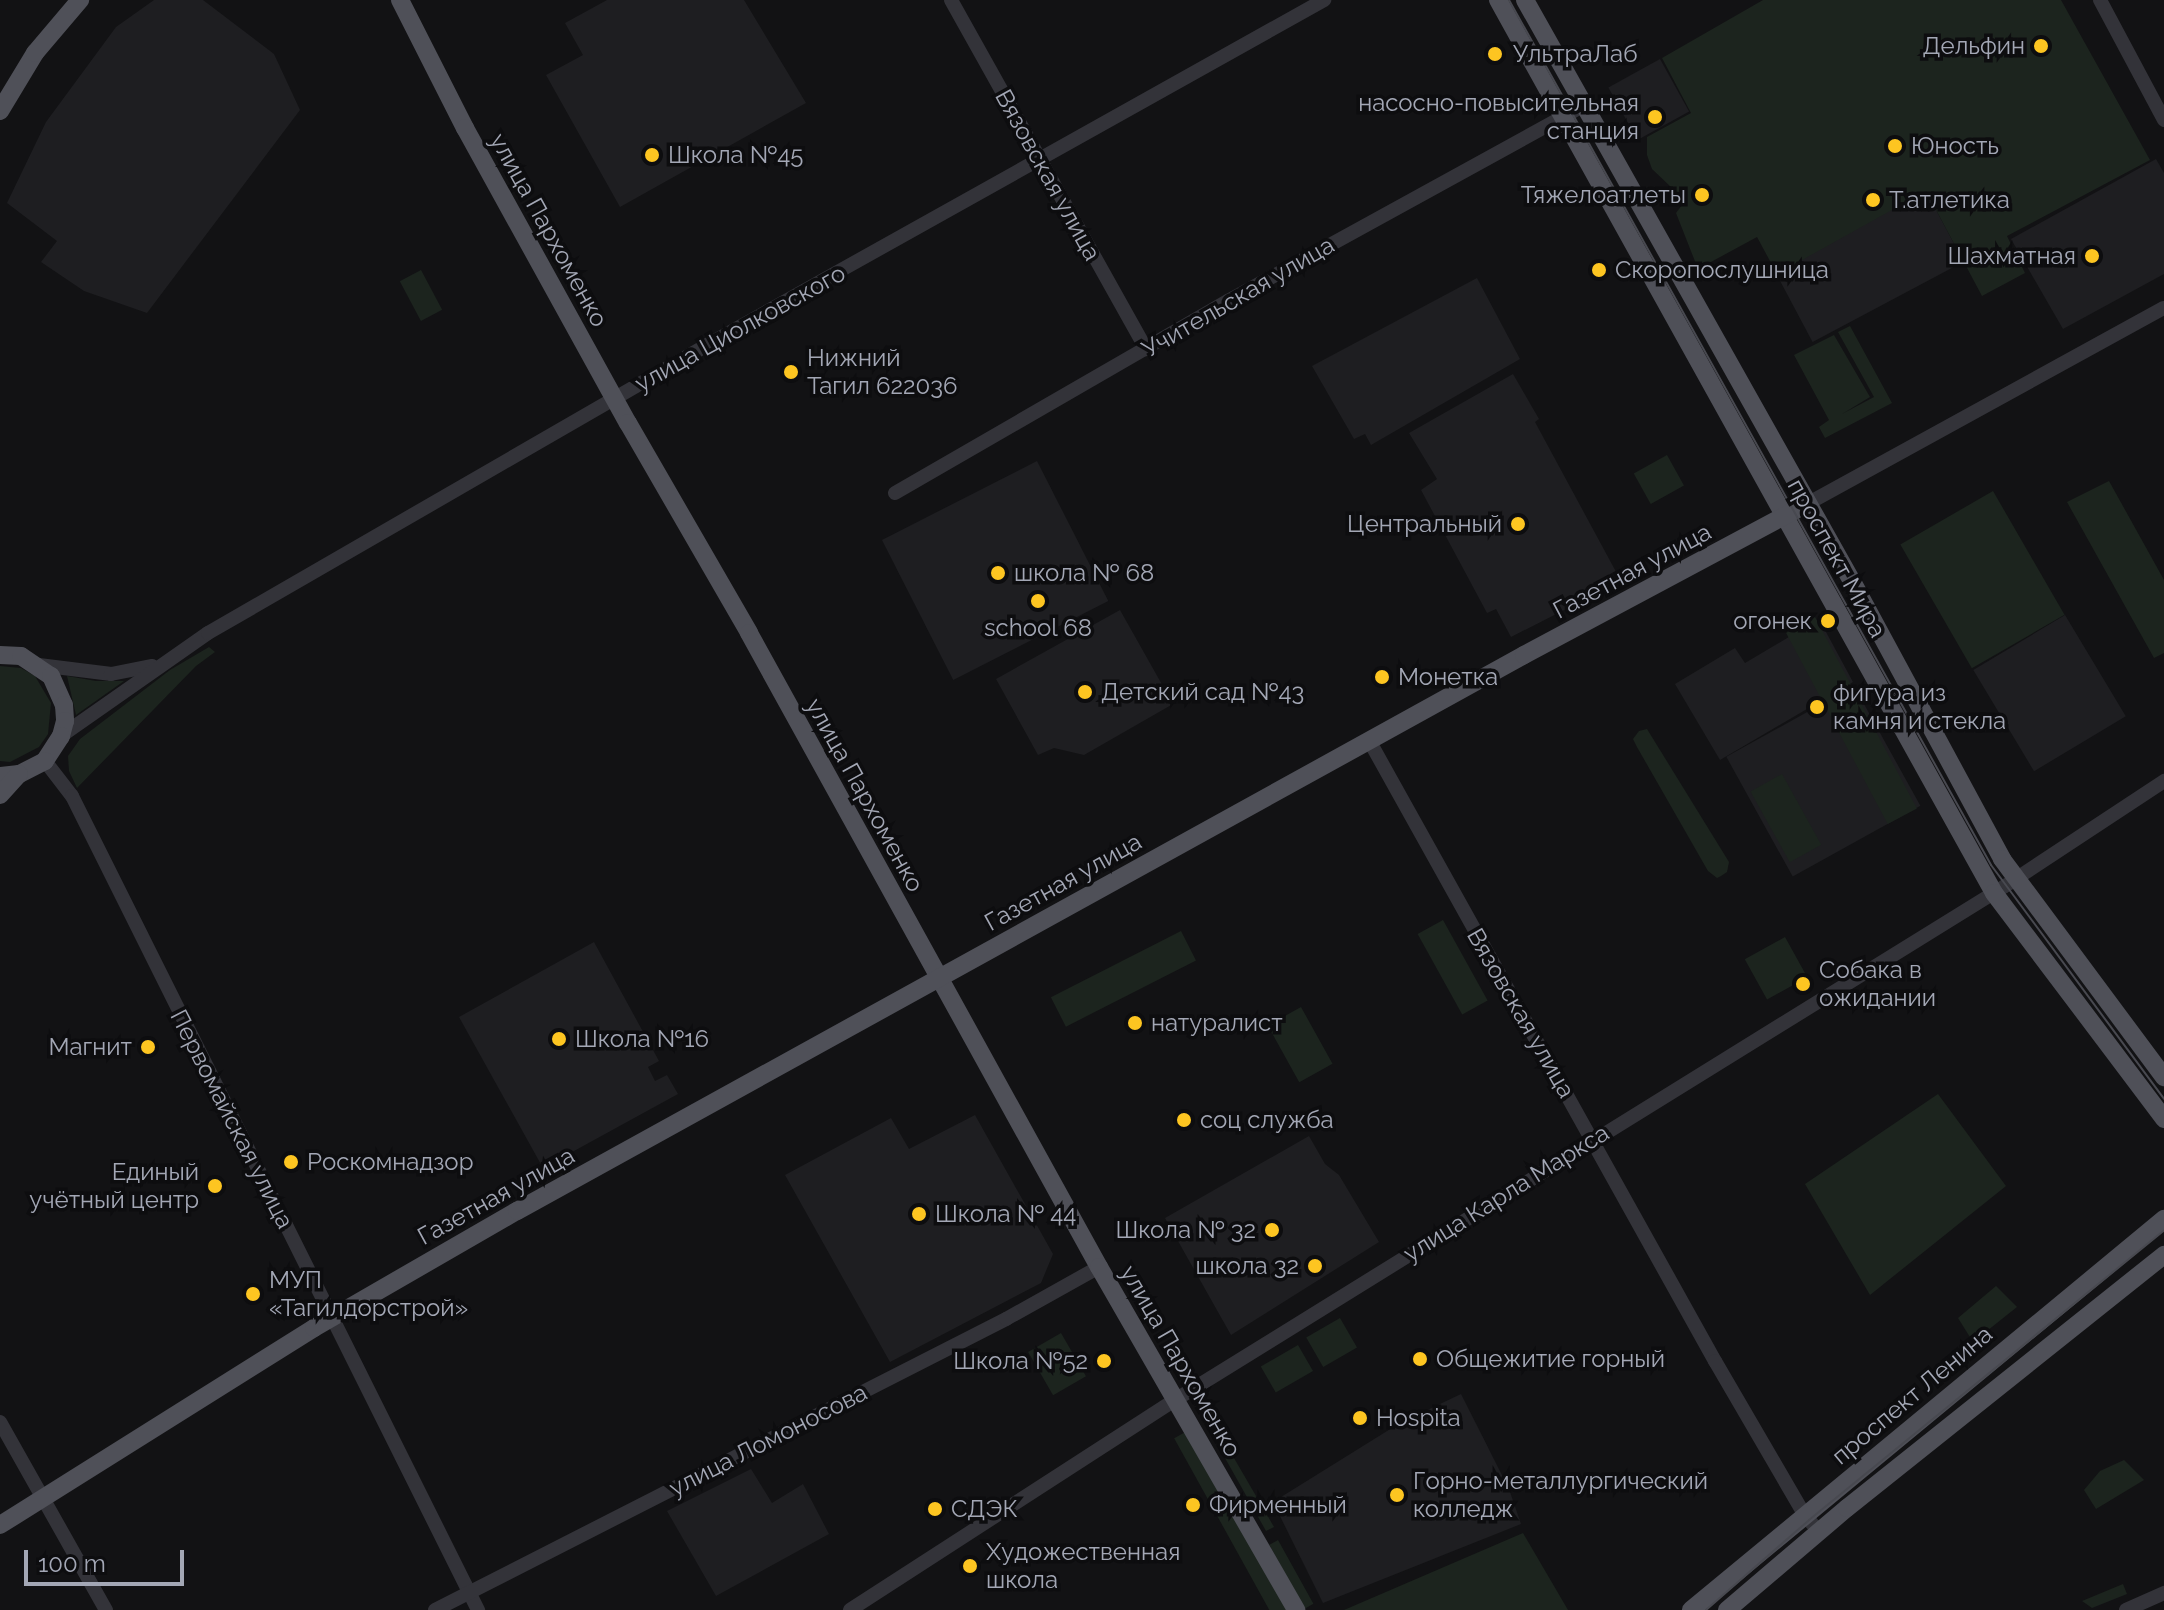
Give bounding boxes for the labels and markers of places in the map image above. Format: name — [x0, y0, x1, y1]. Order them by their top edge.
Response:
place label: Дельфин — [1923, 32, 2025, 60]
marker: Дельфин — [2032, 37, 2050, 55]
place label: УльтраЛаб — [1513, 40, 1638, 68]
marker: УльтраЛаб — [1484, 43, 1506, 65]
place label: насосно-повысительная станция — [1358, 89, 1639, 145]
marker: насосно-повысительная станция — [1646, 108, 1664, 126]
place label: Юность — [1911, 132, 1999, 160]
marker: Юность — [1886, 137, 1904, 155]
place label: Школа №45 — [668, 141, 803, 169]
marker: Школа №45 — [643, 146, 661, 164]
place label: Тяжелоатлеты — [1521, 181, 1686, 209]
marker: Тяжелоатлеты — [1693, 186, 1711, 204]
place label: Т.атлетика — [1889, 186, 2010, 214]
marker: Т.атлетика — [1864, 191, 1882, 209]
place label: Шахматная — [1947, 242, 2076, 270]
marker: Шахматная — [2083, 247, 2101, 265]
place label: Скоропослушница — [1615, 256, 1829, 284]
marker: Скоропослушница — [1590, 261, 1608, 279]
place label: Нижний Тагил 622036 — [807, 344, 957, 400]
marker: Нижний Тагил 622036 — [782, 363, 800, 381]
place label: Центральный — [1347, 510, 1502, 538]
marker: Центральный — [1509, 515, 1527, 533]
place label: школа № 68 — [1014, 559, 1154, 587]
marker: школа № 68 — [989, 564, 1007, 582]
marker: school 68 — [1029, 592, 1047, 610]
place label: огонек — [1733, 607, 1812, 635]
marker: огонек — [1819, 612, 1837, 630]
place label: school 68 — [984, 614, 1092, 642]
place label: Монетка — [1398, 663, 1498, 691]
marker: Монетка — [1373, 668, 1391, 686]
place label: Детский сад №43 — [1101, 678, 1304, 706]
place label: фигура из камня и стекла — [1833, 679, 2006, 735]
marker: Детский сад №43 — [1076, 683, 1094, 701]
marker: фигура из камня и стекла — [1808, 698, 1826, 716]
place label: Собака в ожидании — [1819, 956, 1936, 1012]
marker: Собака в ожидании — [1794, 975, 1812, 993]
place label: натуралист — [1151, 1009, 1283, 1037]
marker: натуралист — [1126, 1014, 1144, 1032]
place label: Школа №16 — [575, 1025, 709, 1053]
marker: Школа №16 — [550, 1030, 568, 1048]
place label: Магнит — [49, 1033, 132, 1061]
marker: Магнит — [139, 1038, 157, 1056]
place label: соц служба — [1200, 1106, 1334, 1134]
marker: соц служба — [1175, 1111, 1193, 1129]
place label: Роскомнадзор — [307, 1148, 473, 1176]
marker: Роскомнадзор — [282, 1153, 300, 1171]
place label: Единый учётный центр — [29, 1158, 199, 1214]
marker: Единый учётный центр — [206, 1177, 224, 1195]
place label: Школа № 44 — [935, 1200, 1076, 1228]
marker: Школа № 44 — [910, 1205, 928, 1223]
place label: Школа № 32 — [1115, 1216, 1256, 1244]
marker: Школа № 32 — [1263, 1221, 1281, 1239]
place label: школа 32 — [1196, 1252, 1299, 1280]
marker: школа 32 — [1306, 1257, 1324, 1275]
place label: МУП «Тагилдорстрой» — [269, 1266, 468, 1322]
marker: МУП «Тагилдорстрой» — [244, 1285, 262, 1303]
place label: Общежитие горный — [1436, 1345, 1665, 1373]
place label: Школа №52 — [953, 1347, 1088, 1375]
marker: Общежитие горный — [1411, 1350, 1429, 1368]
marker: Школа №52 — [1095, 1352, 1113, 1370]
place label: Hospita — [1376, 1404, 1461, 1432]
marker: Hospita — [1351, 1409, 1369, 1427]
place label: Горно-металлургический колледж — [1413, 1467, 1708, 1523]
marker: Горно-металлургический колледж — [1388, 1486, 1406, 1504]
place label: Фирменный — [1209, 1491, 1347, 1519]
place label: СДЭК — [951, 1495, 1018, 1523]
marker: Фирменный — [1184, 1496, 1202, 1514]
marker: СДЭК — [926, 1500, 944, 1518]
place label: Художественная школа — [986, 1538, 1180, 1594]
marker: Художественная школа — [961, 1557, 979, 1575]

